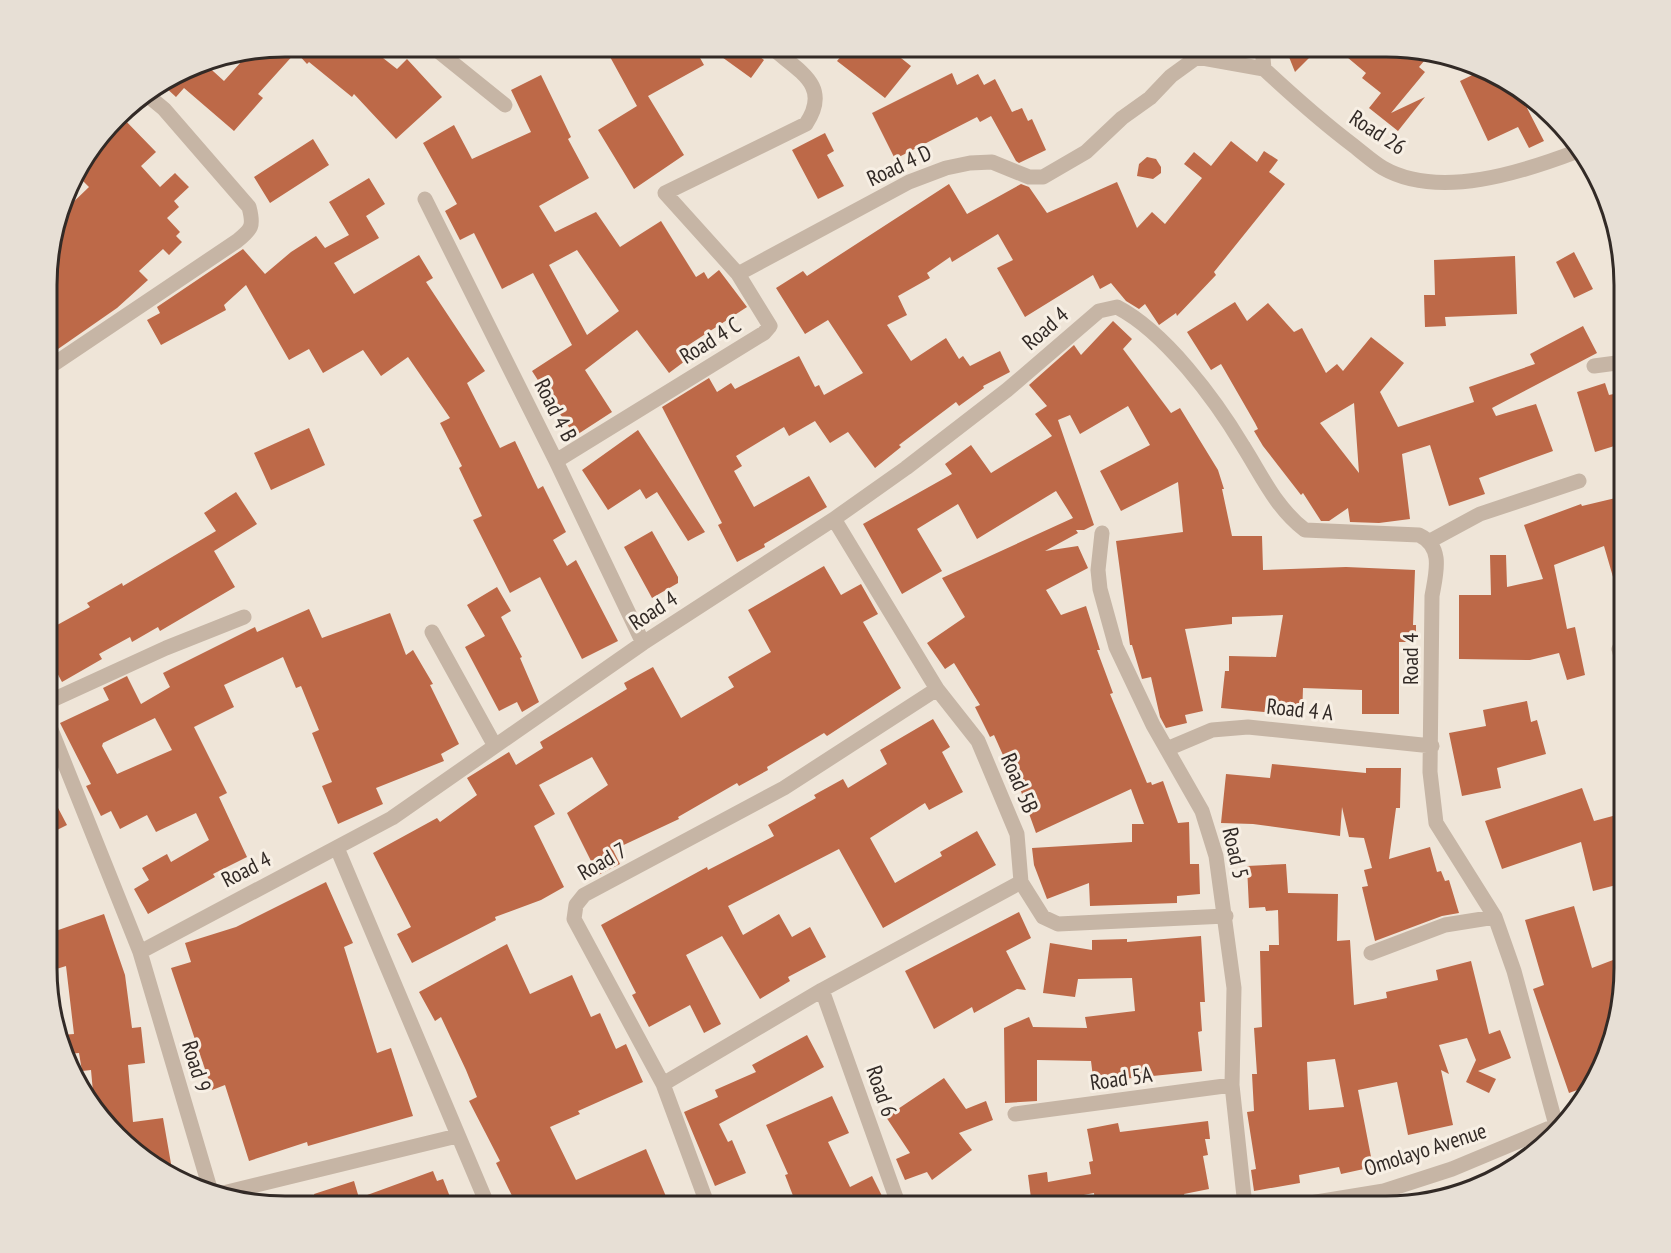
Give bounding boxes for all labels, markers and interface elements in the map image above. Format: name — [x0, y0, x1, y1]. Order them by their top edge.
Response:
street label: Road 26 — [1344, 103, 1412, 161]
street label: Road 4 D — [862, 138, 936, 192]
street label: Road 4 — [1016, 300, 1074, 356]
street label: Road 4 C — [674, 310, 746, 370]
street label: Road 4 B — [528, 374, 584, 446]
street label: Road 4 — [624, 584, 683, 636]
street label: Road 4 — [1396, 633, 1424, 685]
street label: Road 4 A — [1265, 692, 1335, 726]
street label: Road 5B — [995, 749, 1045, 817]
street label: Road 5 — [1216, 824, 1256, 882]
street label: Road 7 — [572, 836, 632, 886]
street label: Road 4 — [216, 845, 276, 893]
street label: Road 9 — [176, 1037, 218, 1095]
street label: Road 5A — [1088, 1060, 1154, 1096]
street label: Road 6 — [860, 1062, 904, 1120]
street label: Omolayo Avenue — [1360, 1116, 1490, 1182]

